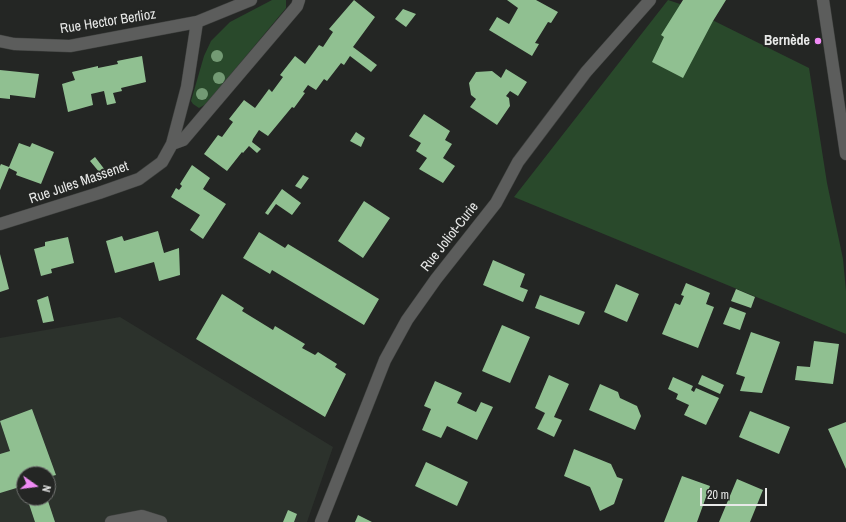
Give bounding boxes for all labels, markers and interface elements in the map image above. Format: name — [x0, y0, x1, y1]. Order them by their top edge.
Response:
street label: Rue Hector Berlioz — [59, 6, 157, 38]
place label: Bernède — [764, 33, 810, 49]
marker: Bernède — [813, 36, 823, 46]
street label: Rue Jules Massenet — [27, 158, 131, 208]
street label: Rue Joliot-Curie — [418, 199, 482, 275]
north arrow — [16, 466, 56, 506]
scale bar — [702, 480, 769, 506]
text: N — [39, 484, 54, 494]
text: 20 m — [707, 487, 729, 503]

